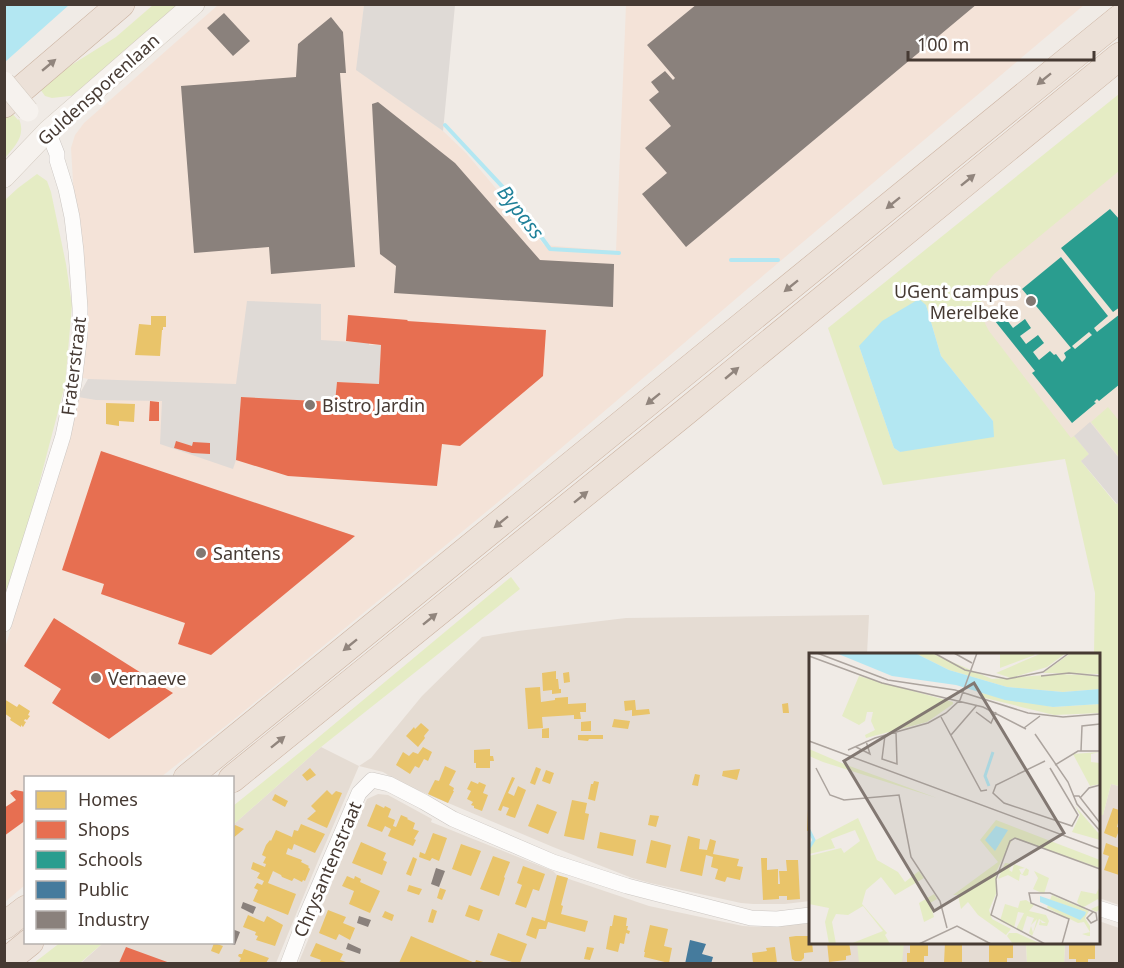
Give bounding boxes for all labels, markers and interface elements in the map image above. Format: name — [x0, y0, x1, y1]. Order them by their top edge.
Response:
scale bar — [908, 24, 1094, 62]
street label: Guldensporenlaan — [32, 28, 164, 150]
text: 100 m — [917, 32, 969, 56]
one-way arrow — [41, 59, 56, 72]
one-way arrow — [1036, 73, 1052, 86]
one-way arrow — [960, 173, 976, 186]
water label: Bypass — [491, 179, 551, 245]
one-way arrow — [885, 196, 901, 209]
one-way arrow — [783, 279, 799, 292]
place label: UGent campus Merelbeke — [894, 279, 1019, 324]
marker: UGent campus Merelbeke — [1024, 294, 1038, 308]
street label: Fraterstraat — [55, 315, 91, 417]
one-way arrow — [724, 367, 740, 380]
place label: Bistro Jardin — [322, 393, 425, 417]
one-way arrow — [645, 393, 661, 406]
marker: Bistro Jardin — [303, 398, 317, 412]
one-way arrow — [573, 490, 589, 503]
one-way arrow — [493, 516, 509, 529]
place label: Santens — [213, 541, 281, 565]
marker: Santens — [194, 546, 208, 560]
one-way arrow — [422, 614, 437, 626]
one-way arrow — [342, 639, 358, 652]
inset map — [809, 653, 1100, 944]
place label: Vernaeve — [108, 666, 186, 690]
marker: Vernaeve — [89, 671, 103, 685]
one-way arrow — [270, 736, 285, 749]
legend — [24, 776, 234, 944]
text: Homes — [78, 787, 138, 811]
street label: Chrysantenstraat — [288, 797, 367, 941]
text: Shops — [78, 817, 130, 841]
text: Schools — [78, 847, 143, 871]
text: Public — [78, 877, 129, 901]
text: Industry — [78, 907, 150, 931]

